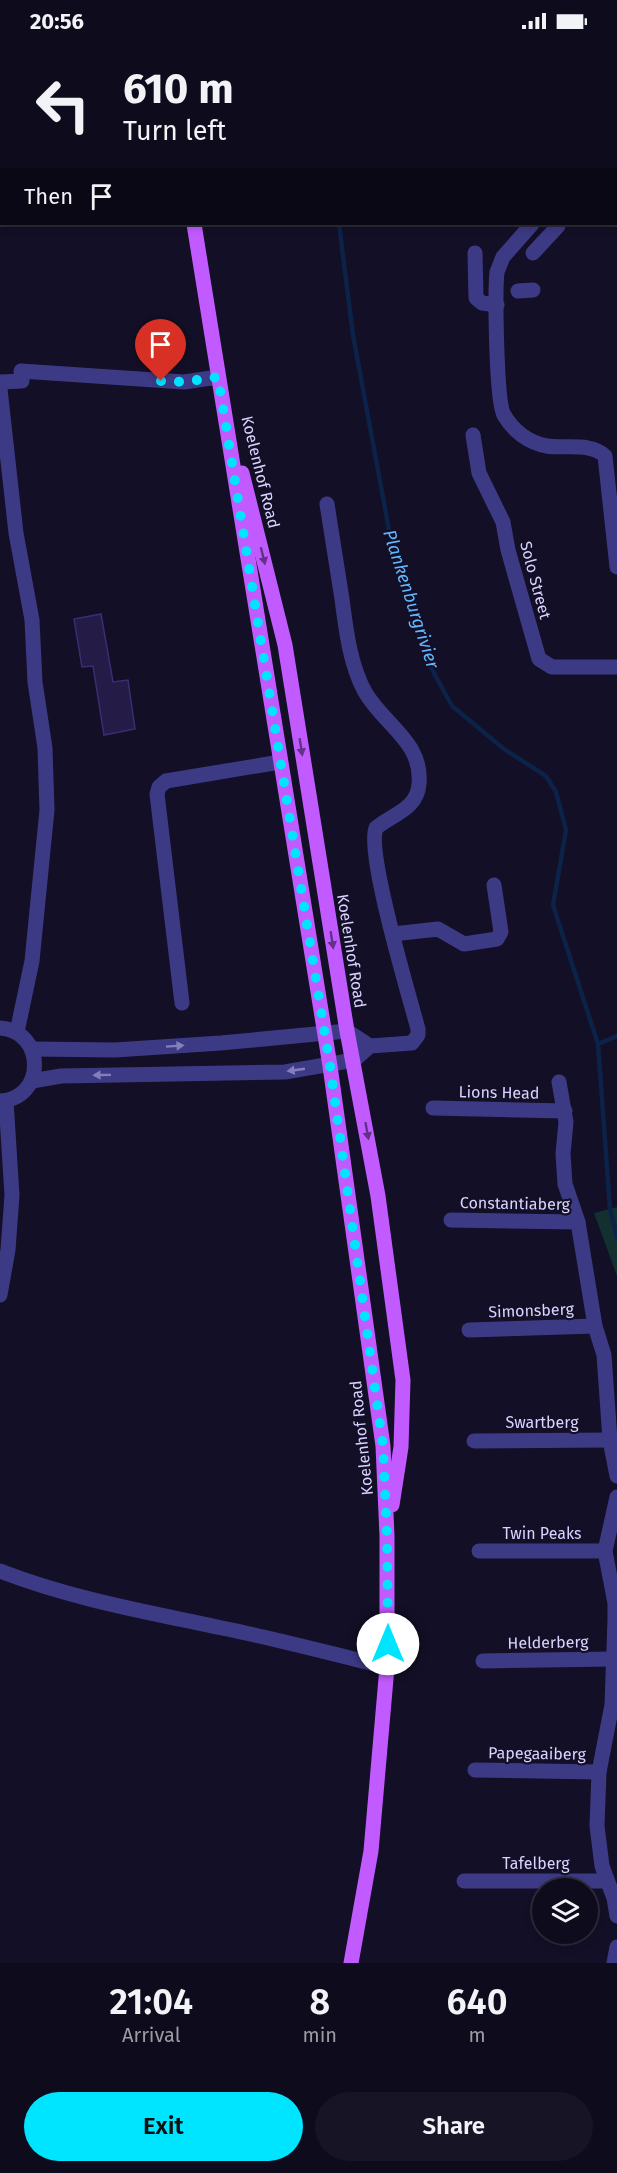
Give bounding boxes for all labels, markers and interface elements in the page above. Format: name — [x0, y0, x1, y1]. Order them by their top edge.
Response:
text: 20:56 — [30, 8, 84, 35]
text: 610 m — [123, 64, 234, 114]
icon: left — [24, 66, 102, 144]
text: Turn left — [123, 115, 226, 147]
icon: arrive — [85, 180, 118, 213]
text: Then — [24, 183, 73, 210]
pin — [135, 319, 186, 381]
icon: arrive — [144, 328, 177, 361]
street label: Koelenhof Road — [237, 414, 284, 530]
water label: Plankenburgrivier — [378, 527, 444, 672]
street label: Solo Street — [516, 539, 555, 621]
one-way arrow — [259, 547, 269, 565]
one-way arrow — [297, 738, 306, 757]
street label: Koelenhof Road — [333, 893, 370, 1009]
one-way arrow — [327, 930, 336, 949]
one-way arrow — [166, 1041, 185, 1050]
one-way arrow — [287, 1066, 306, 1075]
one-way arrow — [92, 1070, 111, 1080]
street label: Lions Head — [459, 1082, 539, 1103]
one-way arrow — [362, 1122, 371, 1141]
street label: Constantiaberg — [460, 1193, 571, 1214]
street label: Simonsberg — [488, 1299, 575, 1321]
street label: Koelenhof Road — [346, 1380, 377, 1496]
street label: Swartberg — [505, 1413, 579, 1432]
street label: Twin Peaks — [502, 1524, 582, 1543]
position arrow — [356, 1612, 420, 1676]
street label: Helderberg — [507, 1632, 589, 1653]
street label: Papegaaiberg — [488, 1743, 587, 1764]
street label: Tafelberg — [502, 1854, 570, 1873]
map controls — [532, 1878, 598, 1944]
button: layers — [532, 1878, 598, 1944]
text: 21:04 — [110, 1980, 193, 2024]
text: 8 — [309, 1980, 330, 2024]
text: 640 — [447, 1980, 507, 2024]
text: Arrival — [122, 2023, 181, 2047]
text: min — [303, 2023, 337, 2047]
text: m — [468, 2023, 486, 2047]
button: Exit — [24, 2092, 303, 2161]
button: Share — [315, 2092, 593, 2161]

